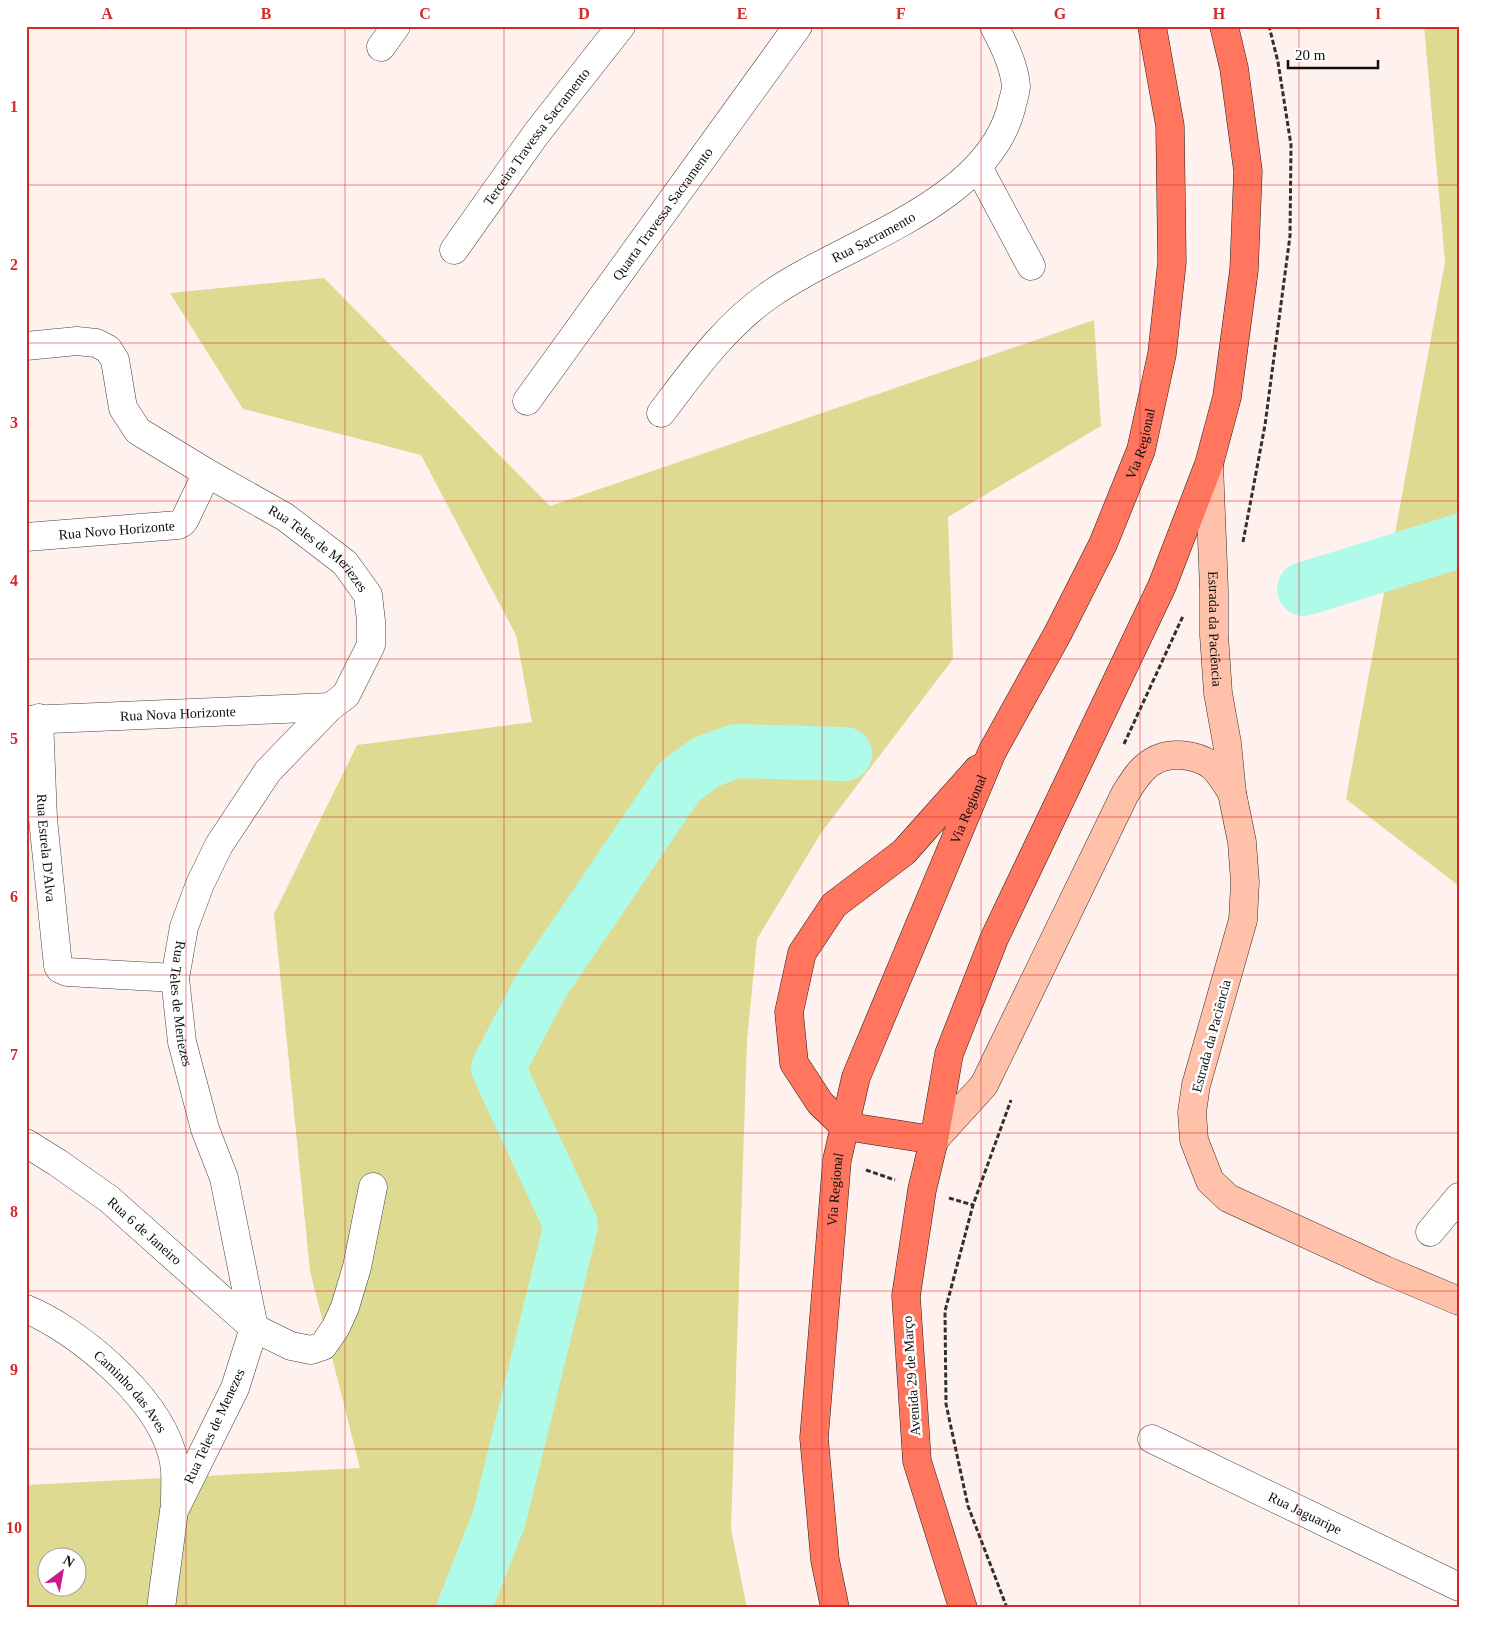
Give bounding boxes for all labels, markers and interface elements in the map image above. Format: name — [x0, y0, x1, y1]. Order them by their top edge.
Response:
text: A — [101, 5, 113, 22]
text: B — [261, 5, 272, 22]
text: C — [419, 5, 431, 22]
text: D — [578, 5, 590, 22]
text: E — [737, 5, 747, 22]
text: F — [896, 5, 906, 22]
text: G — [1054, 5, 1067, 22]
text: H — [1213, 5, 1226, 22]
text: I — [1375, 5, 1381, 22]
scale bar — [1288, 38, 1378, 70]
text: 20 m — [1295, 47, 1326, 63]
street label: Terceira Travessa Sacramento — [481, 65, 593, 209]
text: 1 — [10, 98, 18, 115]
street label: Quarta Travessa Sacramento — [610, 145, 716, 283]
street label: Rua Sacramento — [829, 209, 918, 266]
text: 2 — [10, 256, 18, 273]
street label: Via Regional — [1123, 407, 1158, 482]
text: 3 — [10, 414, 18, 431]
street label: Rua Teles de Meriezes — [266, 502, 370, 595]
street label: Rua Novo Horizonte — [58, 518, 176, 542]
street label: Estrada da Paciência — [1205, 571, 1225, 688]
text: 4 — [10, 572, 18, 589]
street label: Rua Nova Horizonte — [120, 704, 236, 724]
text: 5 — [10, 730, 18, 747]
street label: Via Regional — [947, 772, 990, 846]
street label: Rua Estrela D'Alva — [34, 793, 58, 903]
text: 6 — [10, 888, 18, 905]
street label: Rua Teles de Meriezes — [167, 940, 195, 1068]
street label: Estrada da Paciência — [1189, 977, 1234, 1094]
text: 7 — [10, 1046, 18, 1063]
street label: Via Regional — [825, 1151, 846, 1227]
street label: Rua 6 de Janeiro — [104, 1194, 184, 1268]
text: 8 — [10, 1203, 18, 1220]
street label: Avenida 29 de Março — [900, 1315, 923, 1437]
street label: Caminho das Aves — [91, 1348, 170, 1435]
text: 9 — [10, 1361, 18, 1378]
street label: Rua Teles de Menezes — [181, 1366, 248, 1486]
street label: Rua Jaguaripe — [1266, 1489, 1344, 1537]
text: 10 — [6, 1519, 22, 1536]
north arrow — [38, 1546, 88, 1596]
text: N — [60, 1552, 77, 1570]

